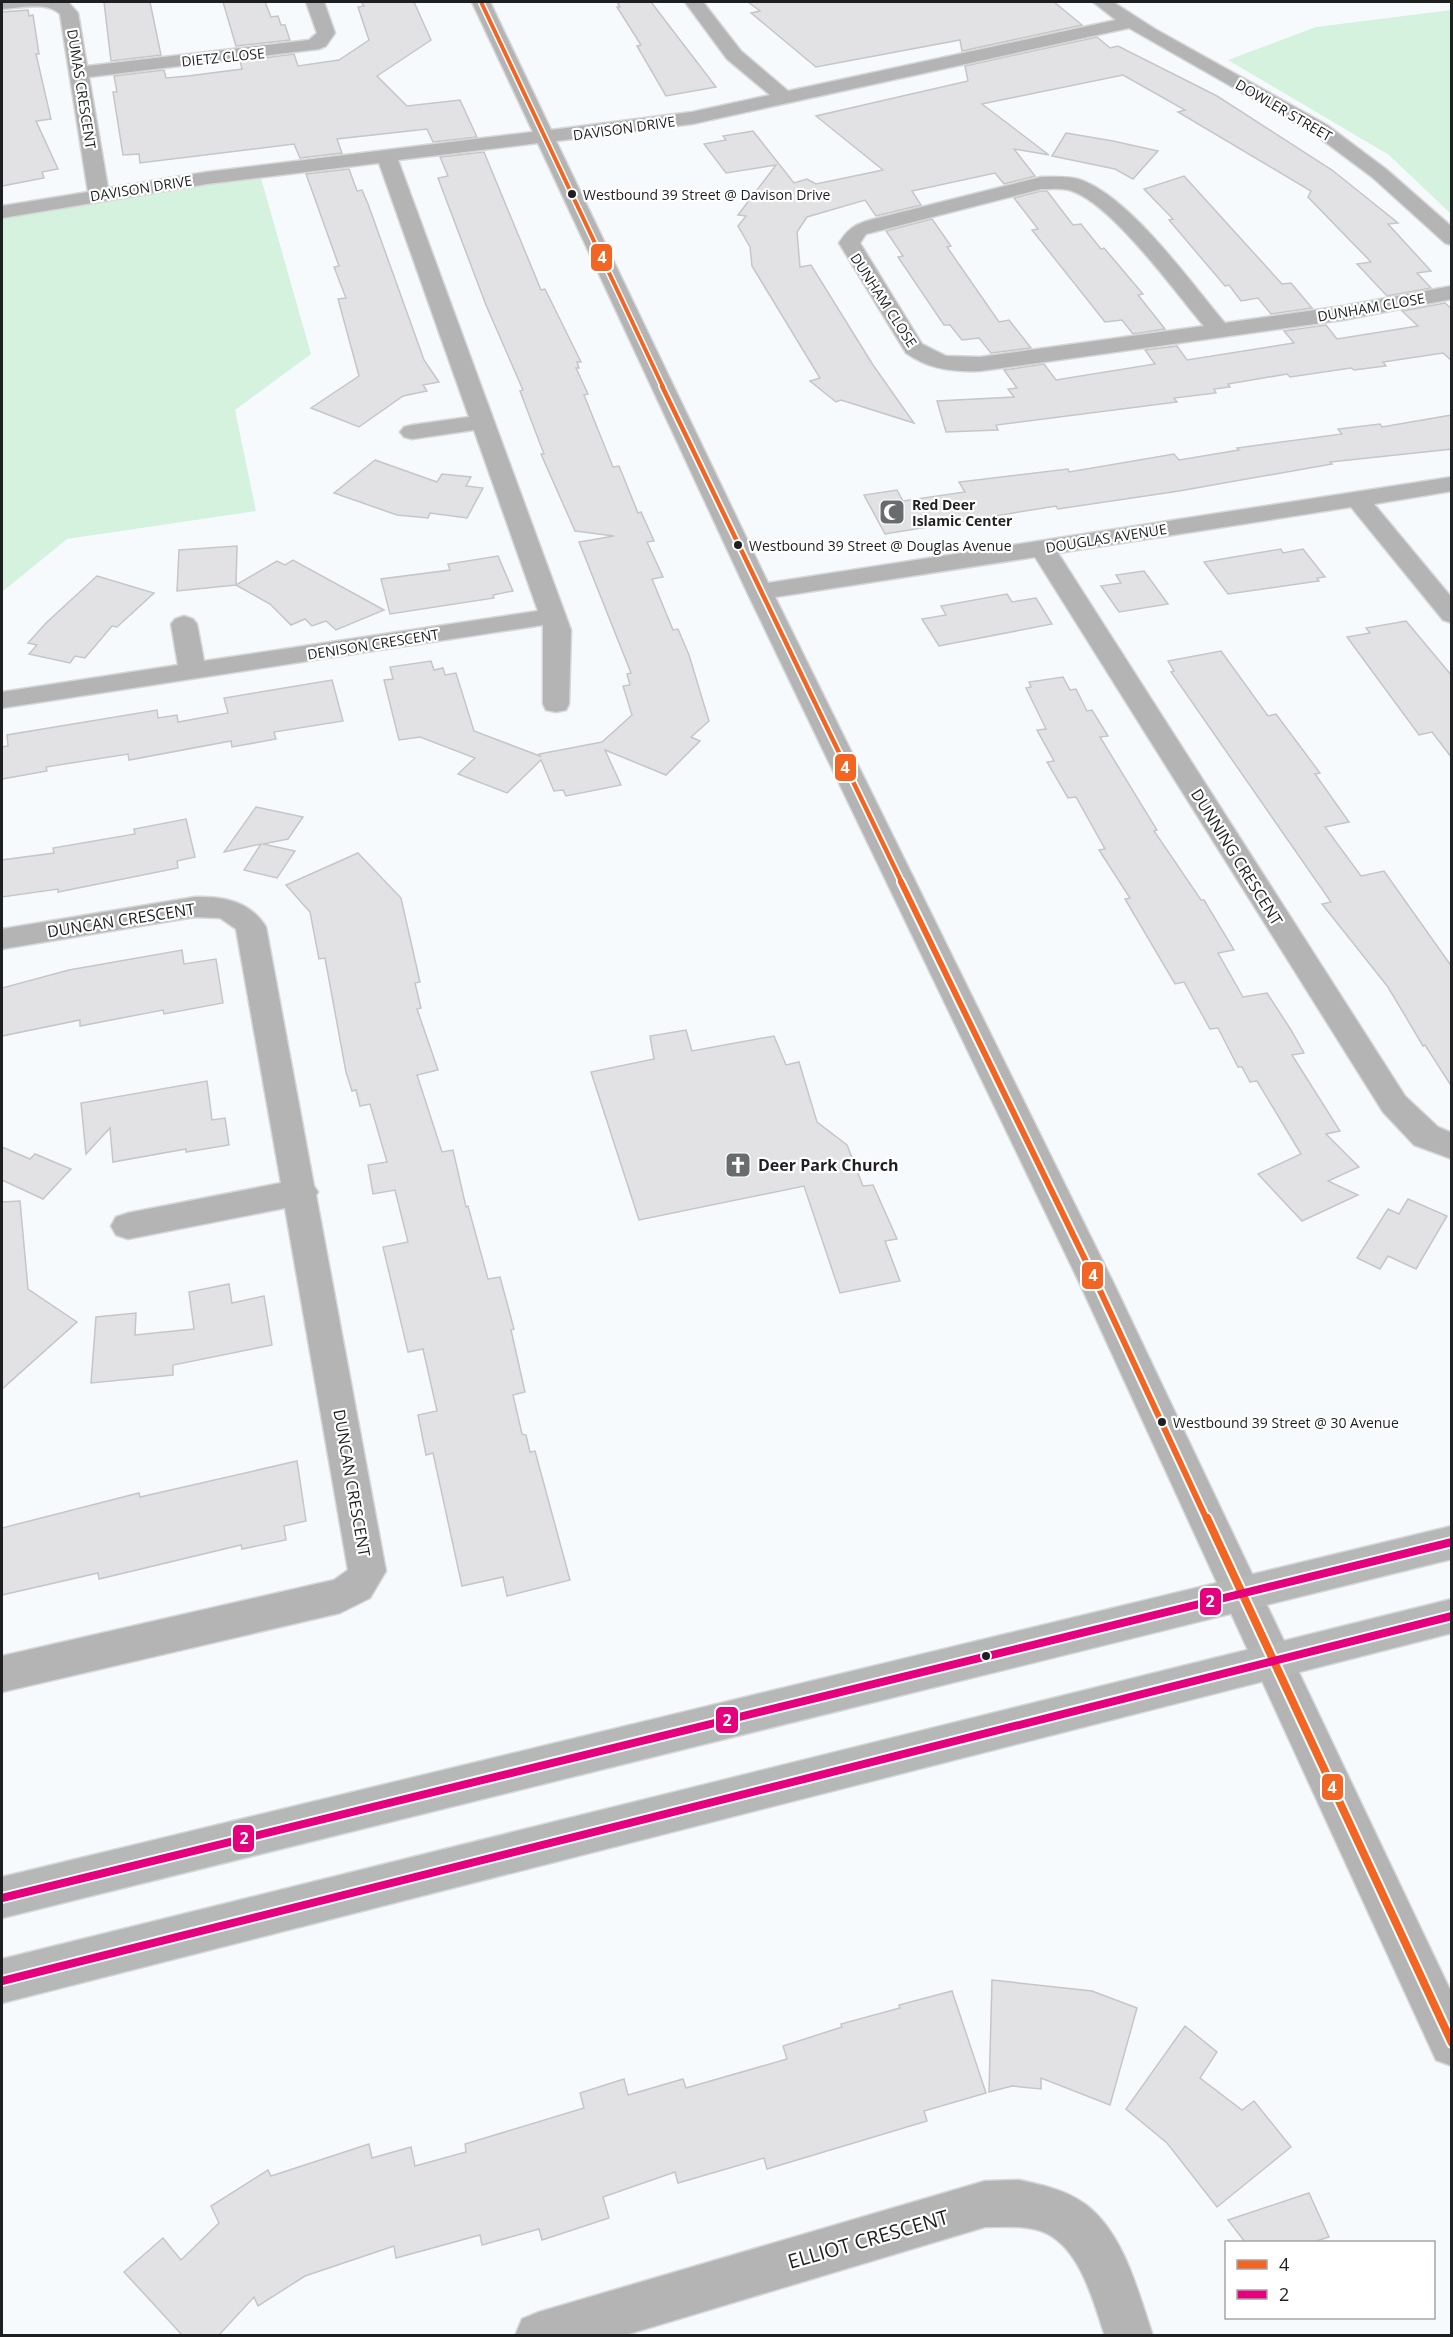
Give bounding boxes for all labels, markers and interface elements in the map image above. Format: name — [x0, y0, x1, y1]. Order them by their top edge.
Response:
street label: DUMAS CRESCENT — [63, 28, 101, 150]
street label: DIETZ CLOSE — [180, 43, 266, 71]
street label: DOWLER STREET — [1232, 75, 1336, 146]
street label: DAVISON DRIVE — [572, 111, 676, 145]
street label: DAVISON DRIVE — [89, 171, 193, 205]
place label: Westbound 39 Street @ Davison Drive — [583, 185, 831, 204]
marker: Westbound 39 Street @ Davison Drive — [566, 188, 578, 200]
line badge: 4 — [590, 243, 613, 272]
text: 4 — [597, 246, 607, 268]
street label: DUNHAM CLOSE — [846, 249, 922, 351]
street label: DUNHAM CLOSE — [1316, 288, 1426, 326]
place label: Red Deer Islamic Center — [912, 495, 1013, 530]
mosque icon: Red Deer Islamic Center — [877, 497, 907, 527]
street label: DOUGLAS AVENUE — [1044, 519, 1168, 557]
place label: Westbound 39 Street @ Douglas Avenue — [749, 536, 1012, 555]
marker: Westbound 39 Street @ Douglas Avenue — [732, 539, 744, 551]
street label: DENISON CRESCENT — [306, 624, 440, 664]
line badge: 4 — [834, 753, 857, 782]
text: 4 — [840, 756, 850, 778]
street label: DUNNING CRESCENT — [1186, 785, 1288, 930]
street label: DUNCAN CRESCENT — [46, 897, 197, 943]
church icon: Deer Park Church — [723, 1150, 753, 1180]
place label: Deer Park Church — [758, 1154, 898, 1176]
line badge: 4 — [1081, 1261, 1104, 1290]
text: 4 — [1088, 1264, 1098, 1286]
street label: DUNCAN CRESCENT — [328, 1408, 376, 1559]
place label: Westbound 39 Street @ 30 Avenue — [1173, 1413, 1399, 1432]
marker: Westbound 39 Street @ 30 Avenue — [1156, 1416, 1168, 1428]
line badge: 2 — [1199, 1587, 1222, 1616]
text: 2 — [1205, 1590, 1215, 1612]
unlabelled marker — [980, 1650, 992, 1662]
line badge: 2 — [715, 1706, 739, 1734]
text: 2 — [722, 1709, 732, 1731]
line badge: 4 — [1321, 1773, 1344, 1801]
text: 4 — [1327, 1776, 1337, 1798]
line badge: 2 — [232, 1824, 255, 1853]
text: 2 — [239, 1827, 249, 1849]
street label: ELLIOT CRESCENT — [784, 2203, 952, 2275]
legend — [1225, 2241, 1435, 2319]
text: 4 — [1279, 2252, 1289, 2276]
text: 2 — [1279, 2282, 1289, 2306]

